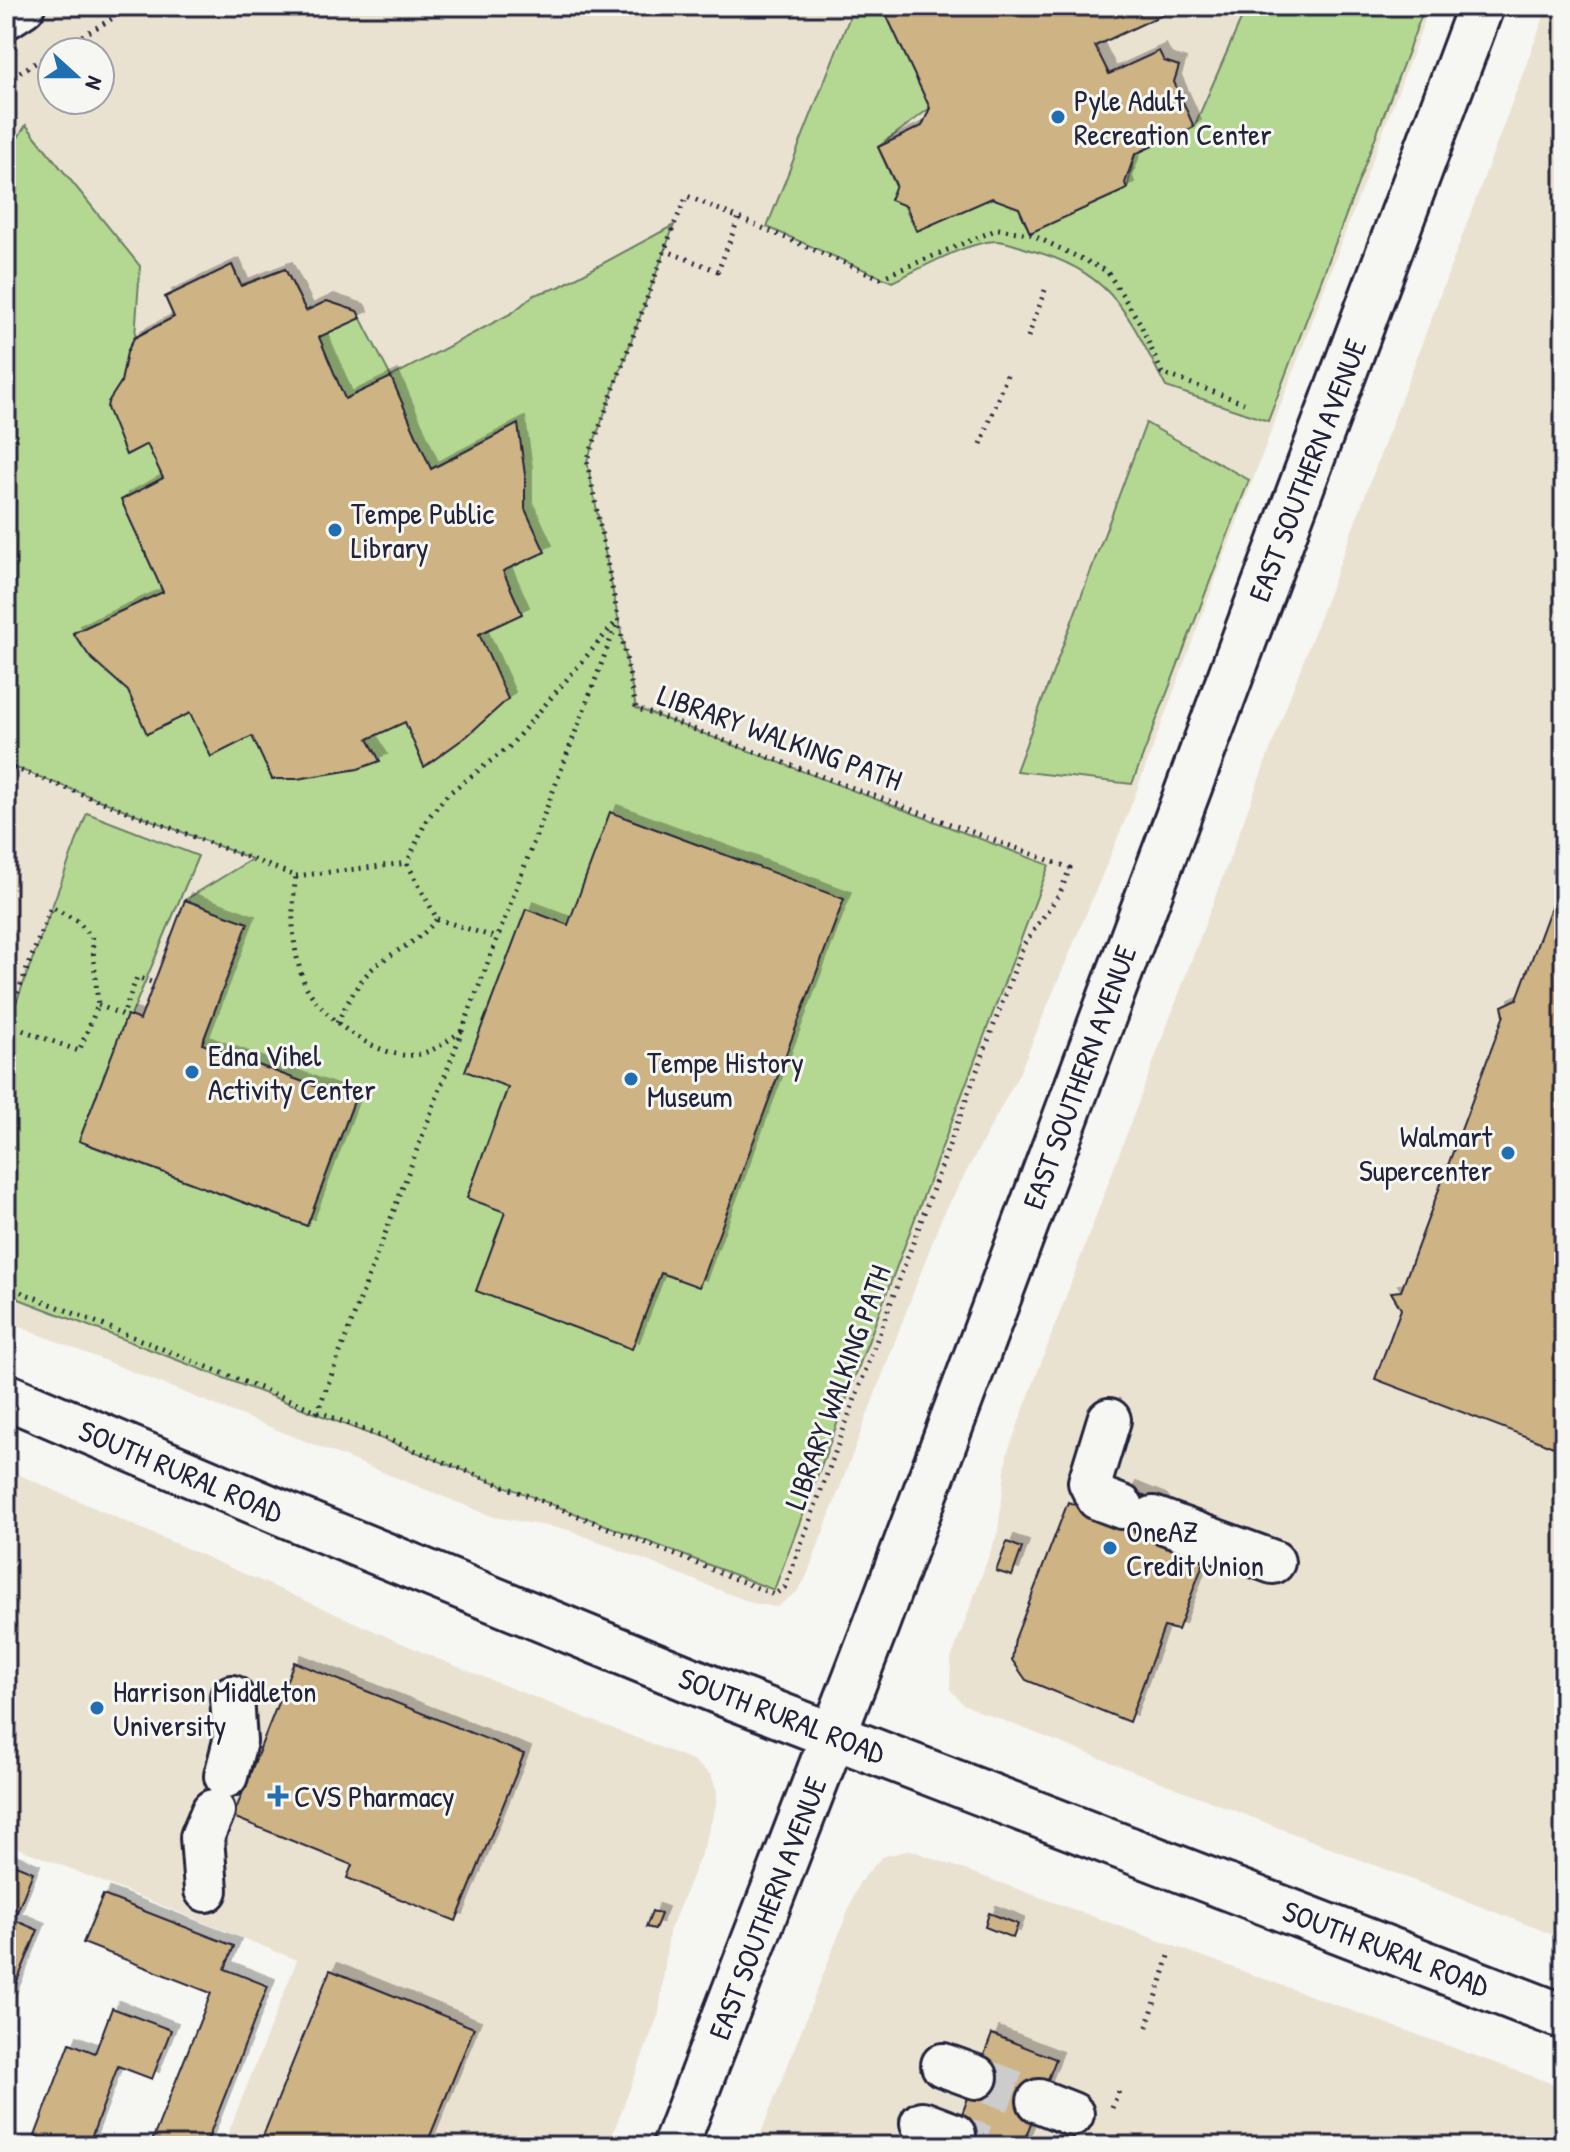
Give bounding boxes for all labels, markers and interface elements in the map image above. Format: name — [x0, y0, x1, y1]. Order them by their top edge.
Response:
north arrow — [36, 36, 116, 116]
text: N — [78, 72, 111, 94]
place label: Pyle Adult Recreation Center — [1074, 80, 1272, 154]
marker: Pyle Adult Recreation Center — [1049, 108, 1067, 126]
street label: EAST SOUTHERN AVENUE — [1239, 333, 1375, 607]
place label: Tempe Public Library — [351, 493, 495, 567]
marker: Tempe Public Library — [326, 521, 344, 539]
street label: LIBRARY WALKING PATH — [652, 674, 908, 800]
street label: EAST SOUTHERN AVENUE — [1013, 940, 1145, 1214]
place label: Edna Vihel Activity Center — [208, 1035, 376, 1109]
place label: Tempe History Museum — [647, 1042, 804, 1116]
marker: Edna Vihel Activity Center — [183, 1063, 201, 1081]
marker: Tempe History Museum — [622, 1070, 640, 1088]
place label: Walmart Supercenter — [1359, 1116, 1493, 1190]
marker: Walmart Supercenter — [1499, 1144, 1517, 1162]
street label: LIBRARY WALKING PATH — [774, 1259, 900, 1515]
street label: SOUTH RURAL ROAD — [73, 1410, 290, 1532]
place label: OneAZ Credit Union — [1126, 1511, 1264, 1585]
marker: OneAZ Credit Union — [1101, 1539, 1119, 1557]
street label: SOUTH RURAL ROAD — [673, 1657, 891, 1773]
place label: Harrison Middleton University — [113, 1671, 317, 1745]
marker: Harrison Middleton University — [88, 1699, 106, 1717]
street label: EAST SOUTHERN AVENUE — [699, 1771, 835, 2045]
place label: CVS Pharmacy — [294, 1776, 455, 1816]
marker: CVS Pharmacy — [269, 1787, 287, 1805]
street label: SOUTH RURAL ROAD — [1277, 1890, 1495, 2006]

